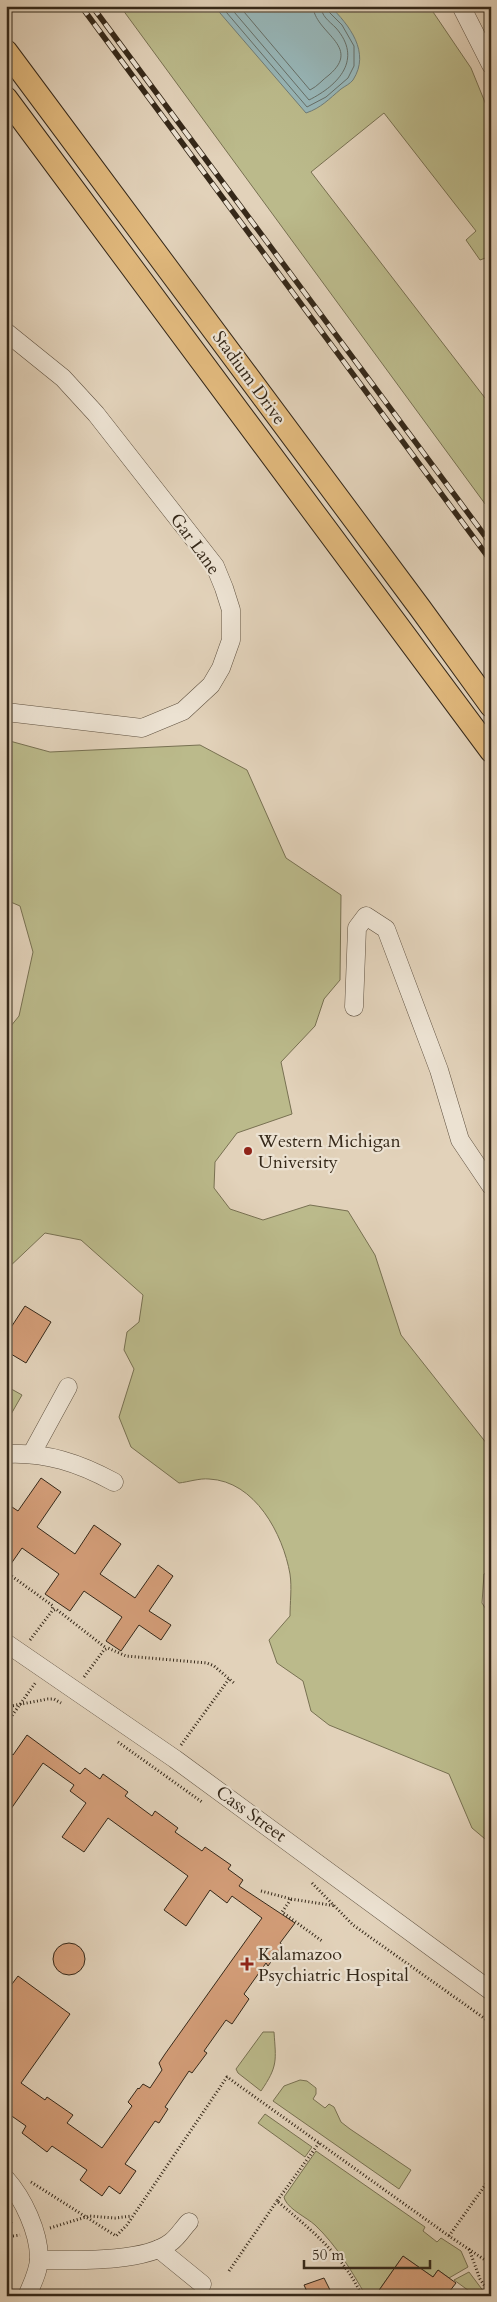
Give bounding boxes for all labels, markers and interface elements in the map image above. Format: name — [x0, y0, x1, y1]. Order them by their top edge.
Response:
street label: Stadium Drive — [206, 326, 292, 430]
street label: Gar Lane — [164, 508, 226, 580]
place label: Western Michigan University — [257, 1129, 402, 1175]
marker: Western Michigan University — [242, 1145, 254, 1157]
street label: Cass Street — [211, 1780, 292, 1848]
place label: Kalamazoo Psychiatric Hospital — [258, 1942, 409, 1988]
marker: Kalamazoo Psychiatric Hospital — [240, 1957, 254, 1971]
scale bar — [304, 2237, 431, 2269]
text: 50 m — [312, 2245, 344, 2265]

